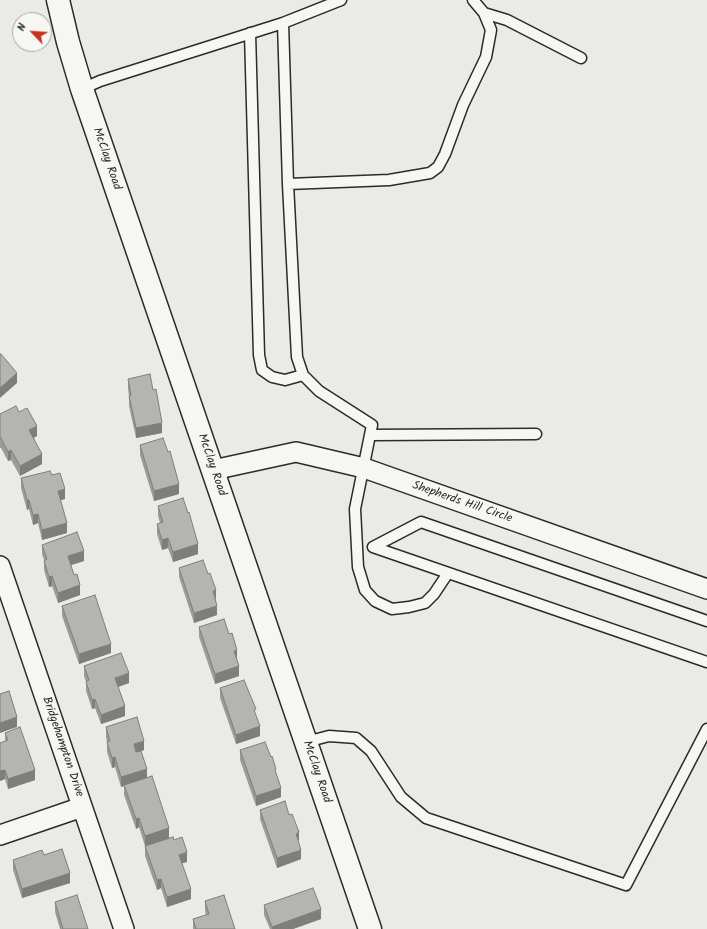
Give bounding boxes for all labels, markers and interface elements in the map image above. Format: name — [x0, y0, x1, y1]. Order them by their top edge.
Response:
north arrow — [12, 12, 52, 52]
text: N — [12, 20, 32, 34]
street label: McClay Road — [89, 126, 123, 192]
street label: McClay Road — [194, 432, 228, 498]
street label: Shepherds Hill Circle — [410, 479, 514, 527]
street label: Bridgehampton Drive — [38, 695, 86, 799]
street label: McClay Road — [299, 739, 333, 805]

